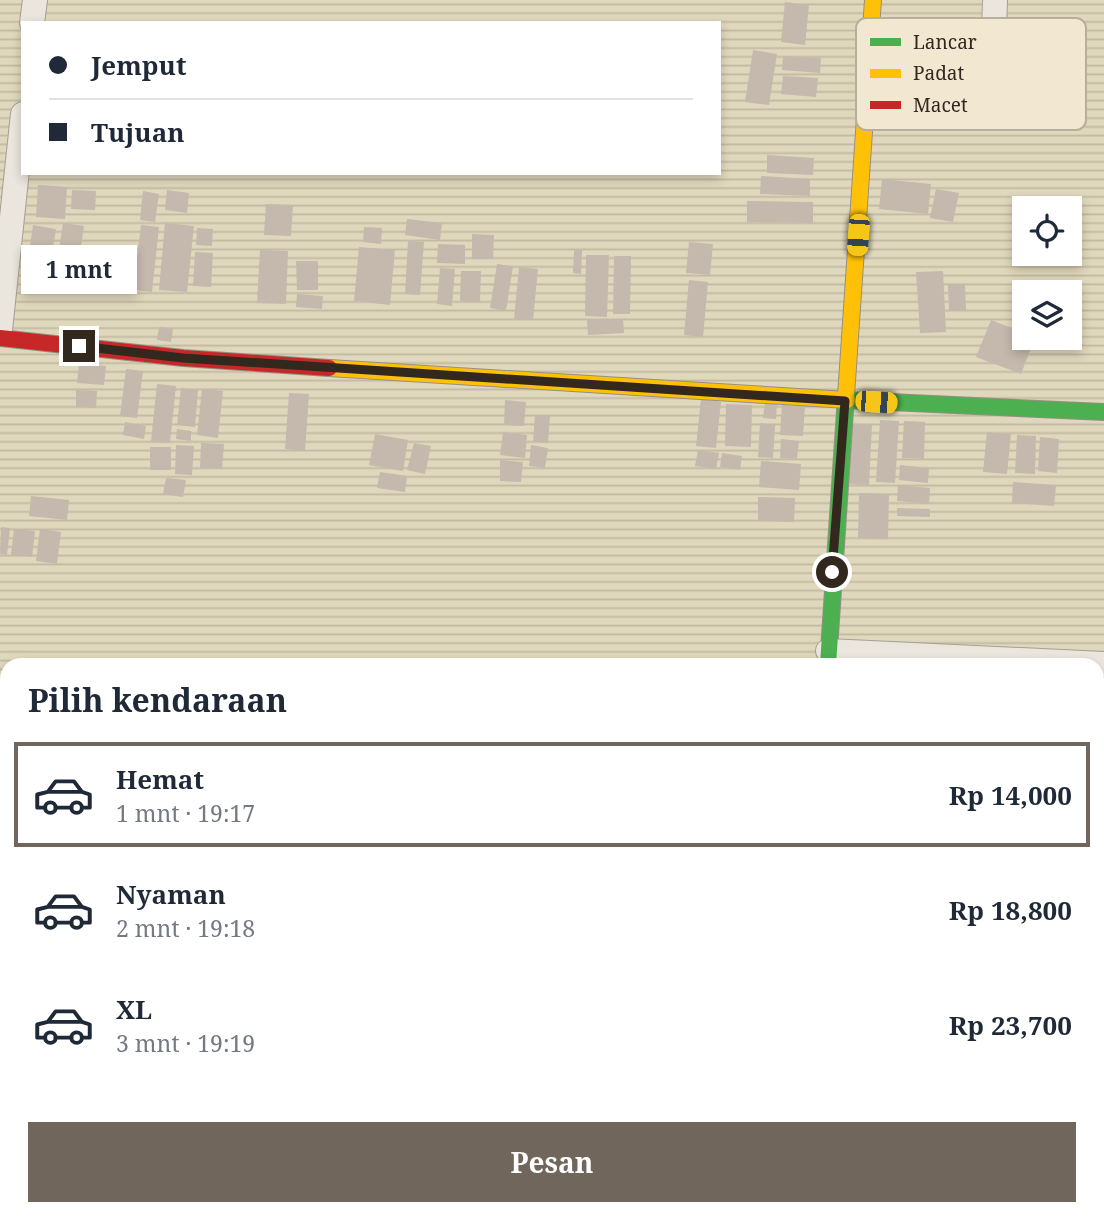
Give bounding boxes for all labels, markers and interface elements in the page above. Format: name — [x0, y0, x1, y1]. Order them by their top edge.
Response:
legend — [856, 18, 1086, 130]
text: Lancar — [913, 29, 977, 55]
text: Jemput — [91, 47, 186, 83]
text: Padat — [913, 60, 965, 86]
text: Macet — [913, 92, 968, 118]
text: Tujuan — [91, 114, 185, 150]
map controls — [1012, 196, 1082, 350]
button: locate — [1012, 196, 1082, 266]
car — [847, 213, 870, 257]
callout: 1 mnt — [21, 244, 137, 294]
text: 1 mnt — [46, 253, 112, 285]
button: layers — [1012, 280, 1082, 350]
route end — [63, 330, 95, 362]
car — [855, 390, 898, 414]
route start — [816, 556, 848, 588]
text: Pilih kendaraan — [28, 678, 287, 721]
text: Hemat — [116, 761, 204, 797]
icon: car — [32, 763, 95, 826]
text: Rp 14,000 — [949, 777, 1072, 813]
text: 1 mnt · 19:17 — [116, 797, 255, 829]
text: Nyaman — [116, 876, 226, 912]
icon: car — [32, 878, 95, 941]
text: Rp 18,800 — [949, 892, 1072, 928]
text: 2 mnt · 19:18 — [116, 912, 255, 944]
text: XL — [116, 991, 152, 1027]
icon: car — [32, 993, 95, 1056]
text: Rp 23,700 — [949, 1007, 1072, 1043]
text: 3 mnt · 19:19 — [116, 1027, 255, 1059]
button: Pesan — [28, 1122, 1076, 1202]

